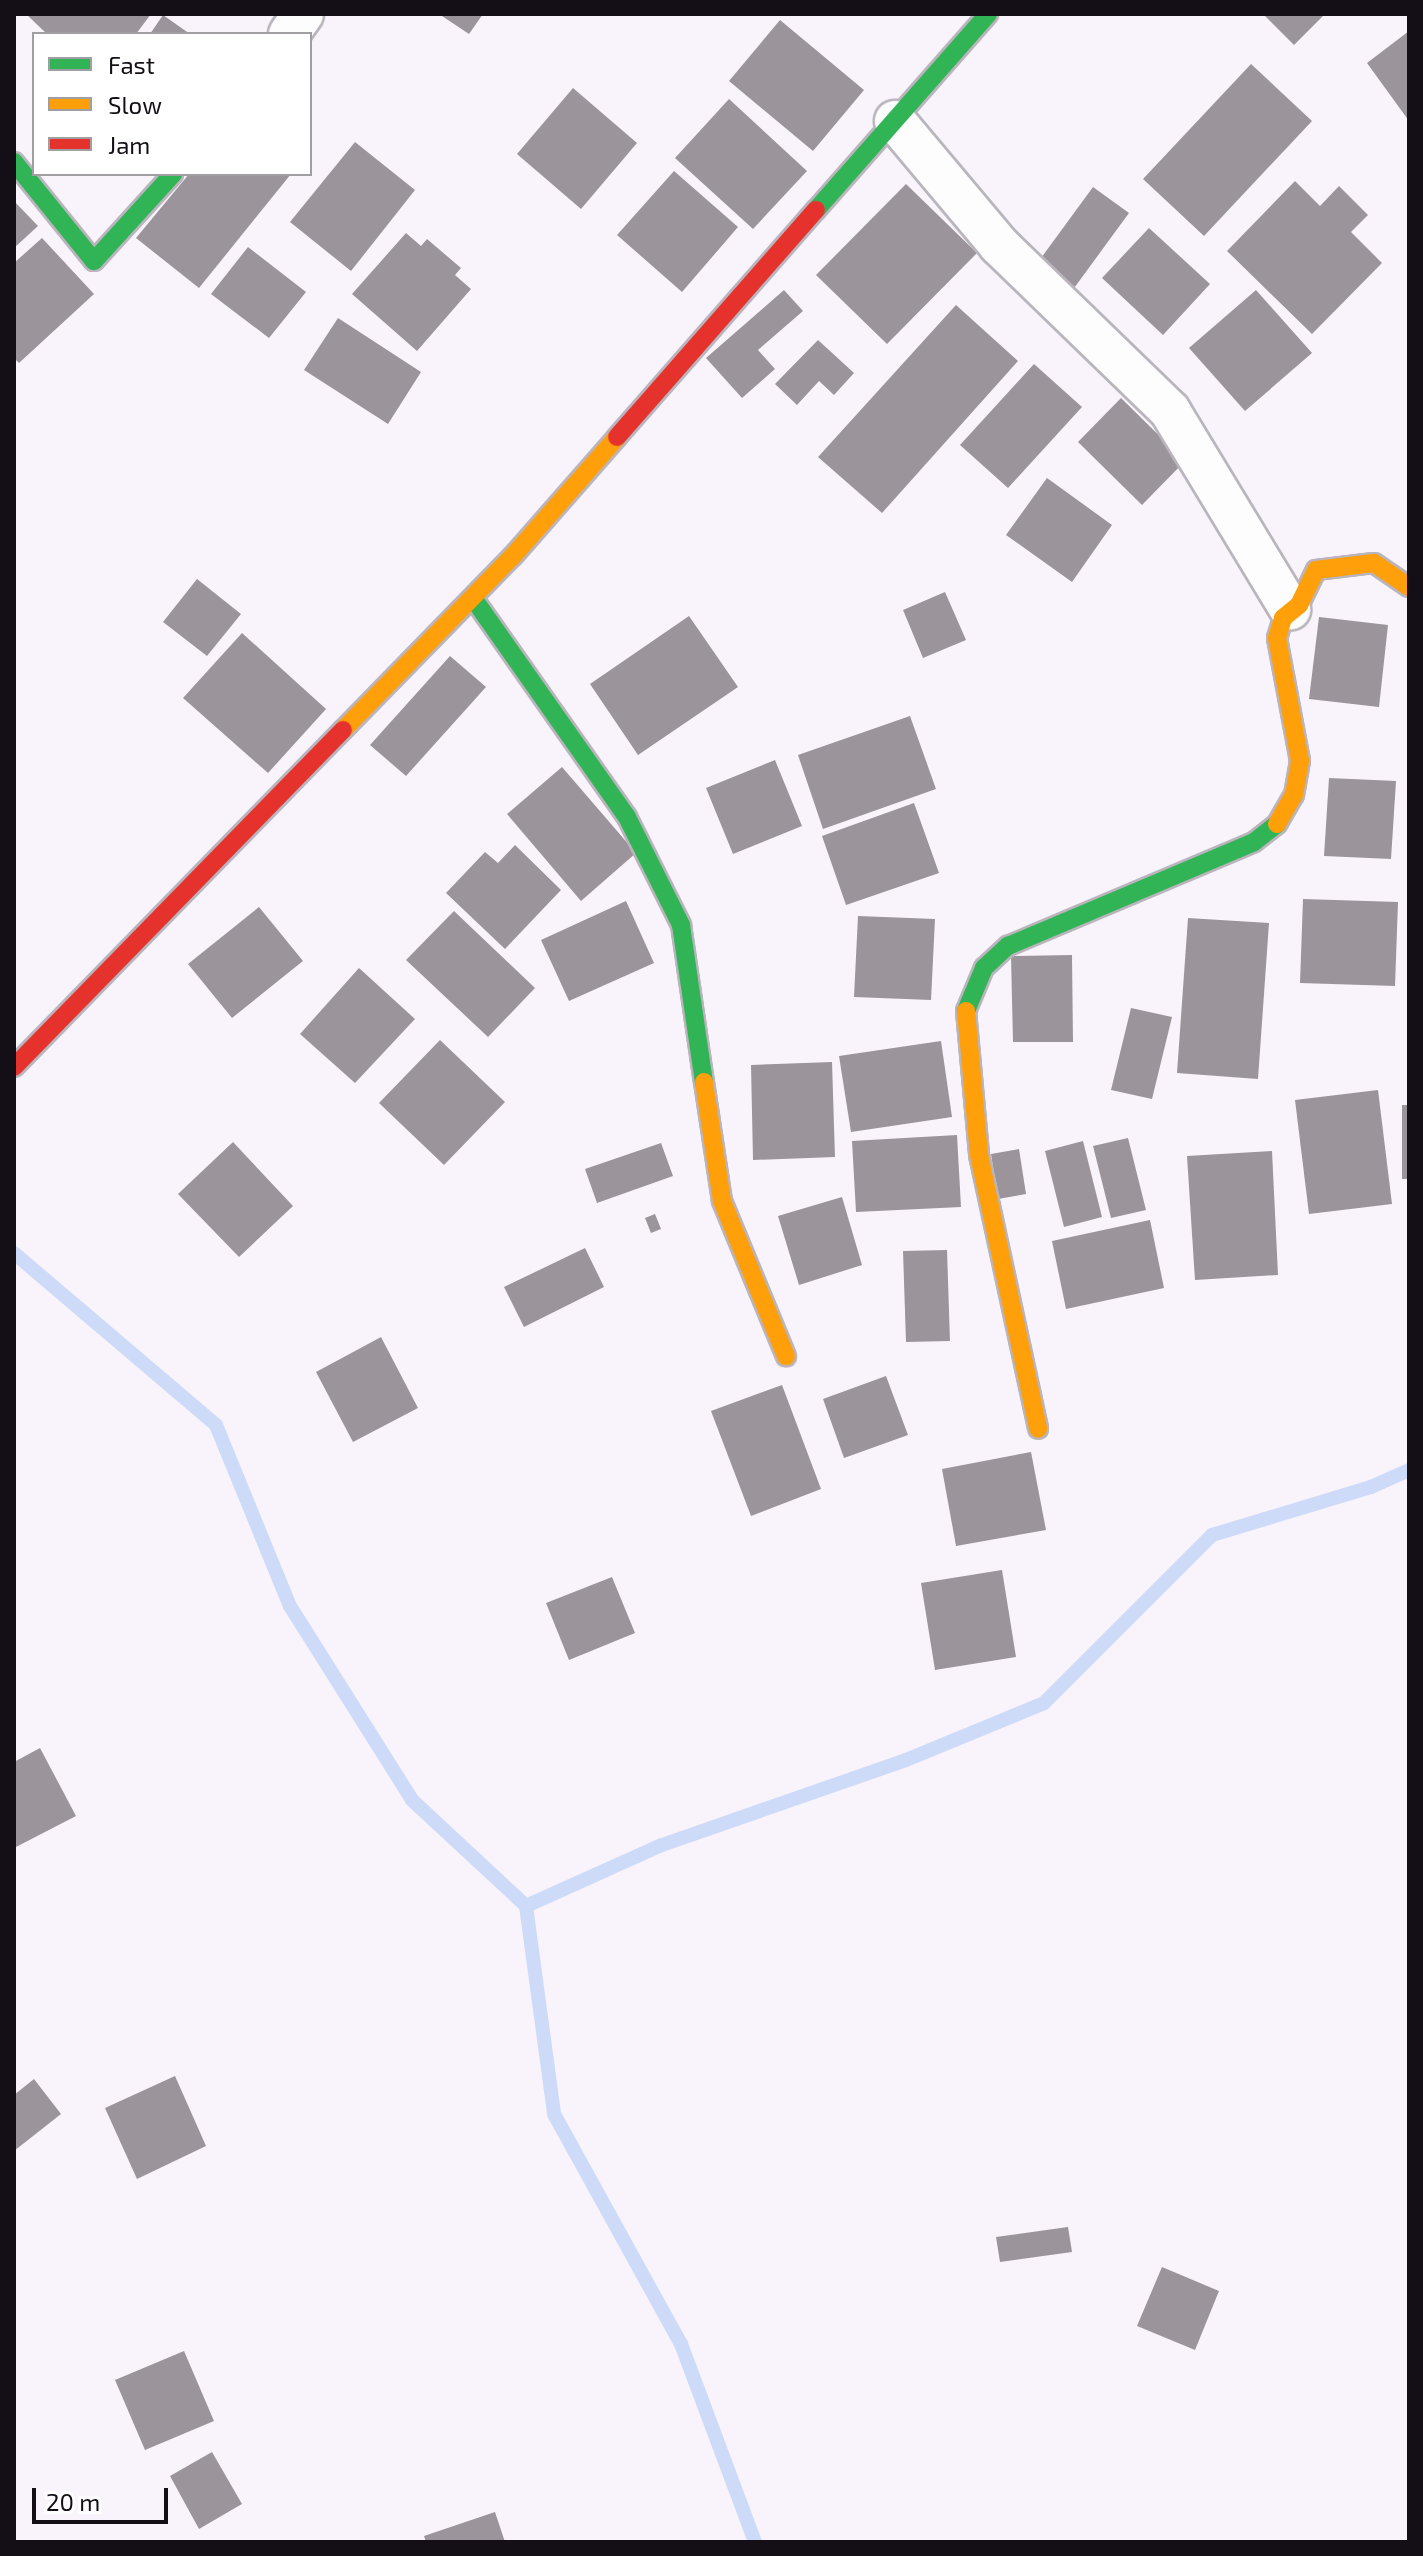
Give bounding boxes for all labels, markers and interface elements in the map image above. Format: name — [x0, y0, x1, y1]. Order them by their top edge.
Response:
legend — [32, 32, 312, 176]
text: Fast — [108, 50, 155, 79]
text: Slow — [108, 90, 162, 119]
text: Jam — [108, 130, 150, 159]
scale bar — [36, 2472, 172, 2522]
text: 20 m — [46, 2487, 100, 2516]

